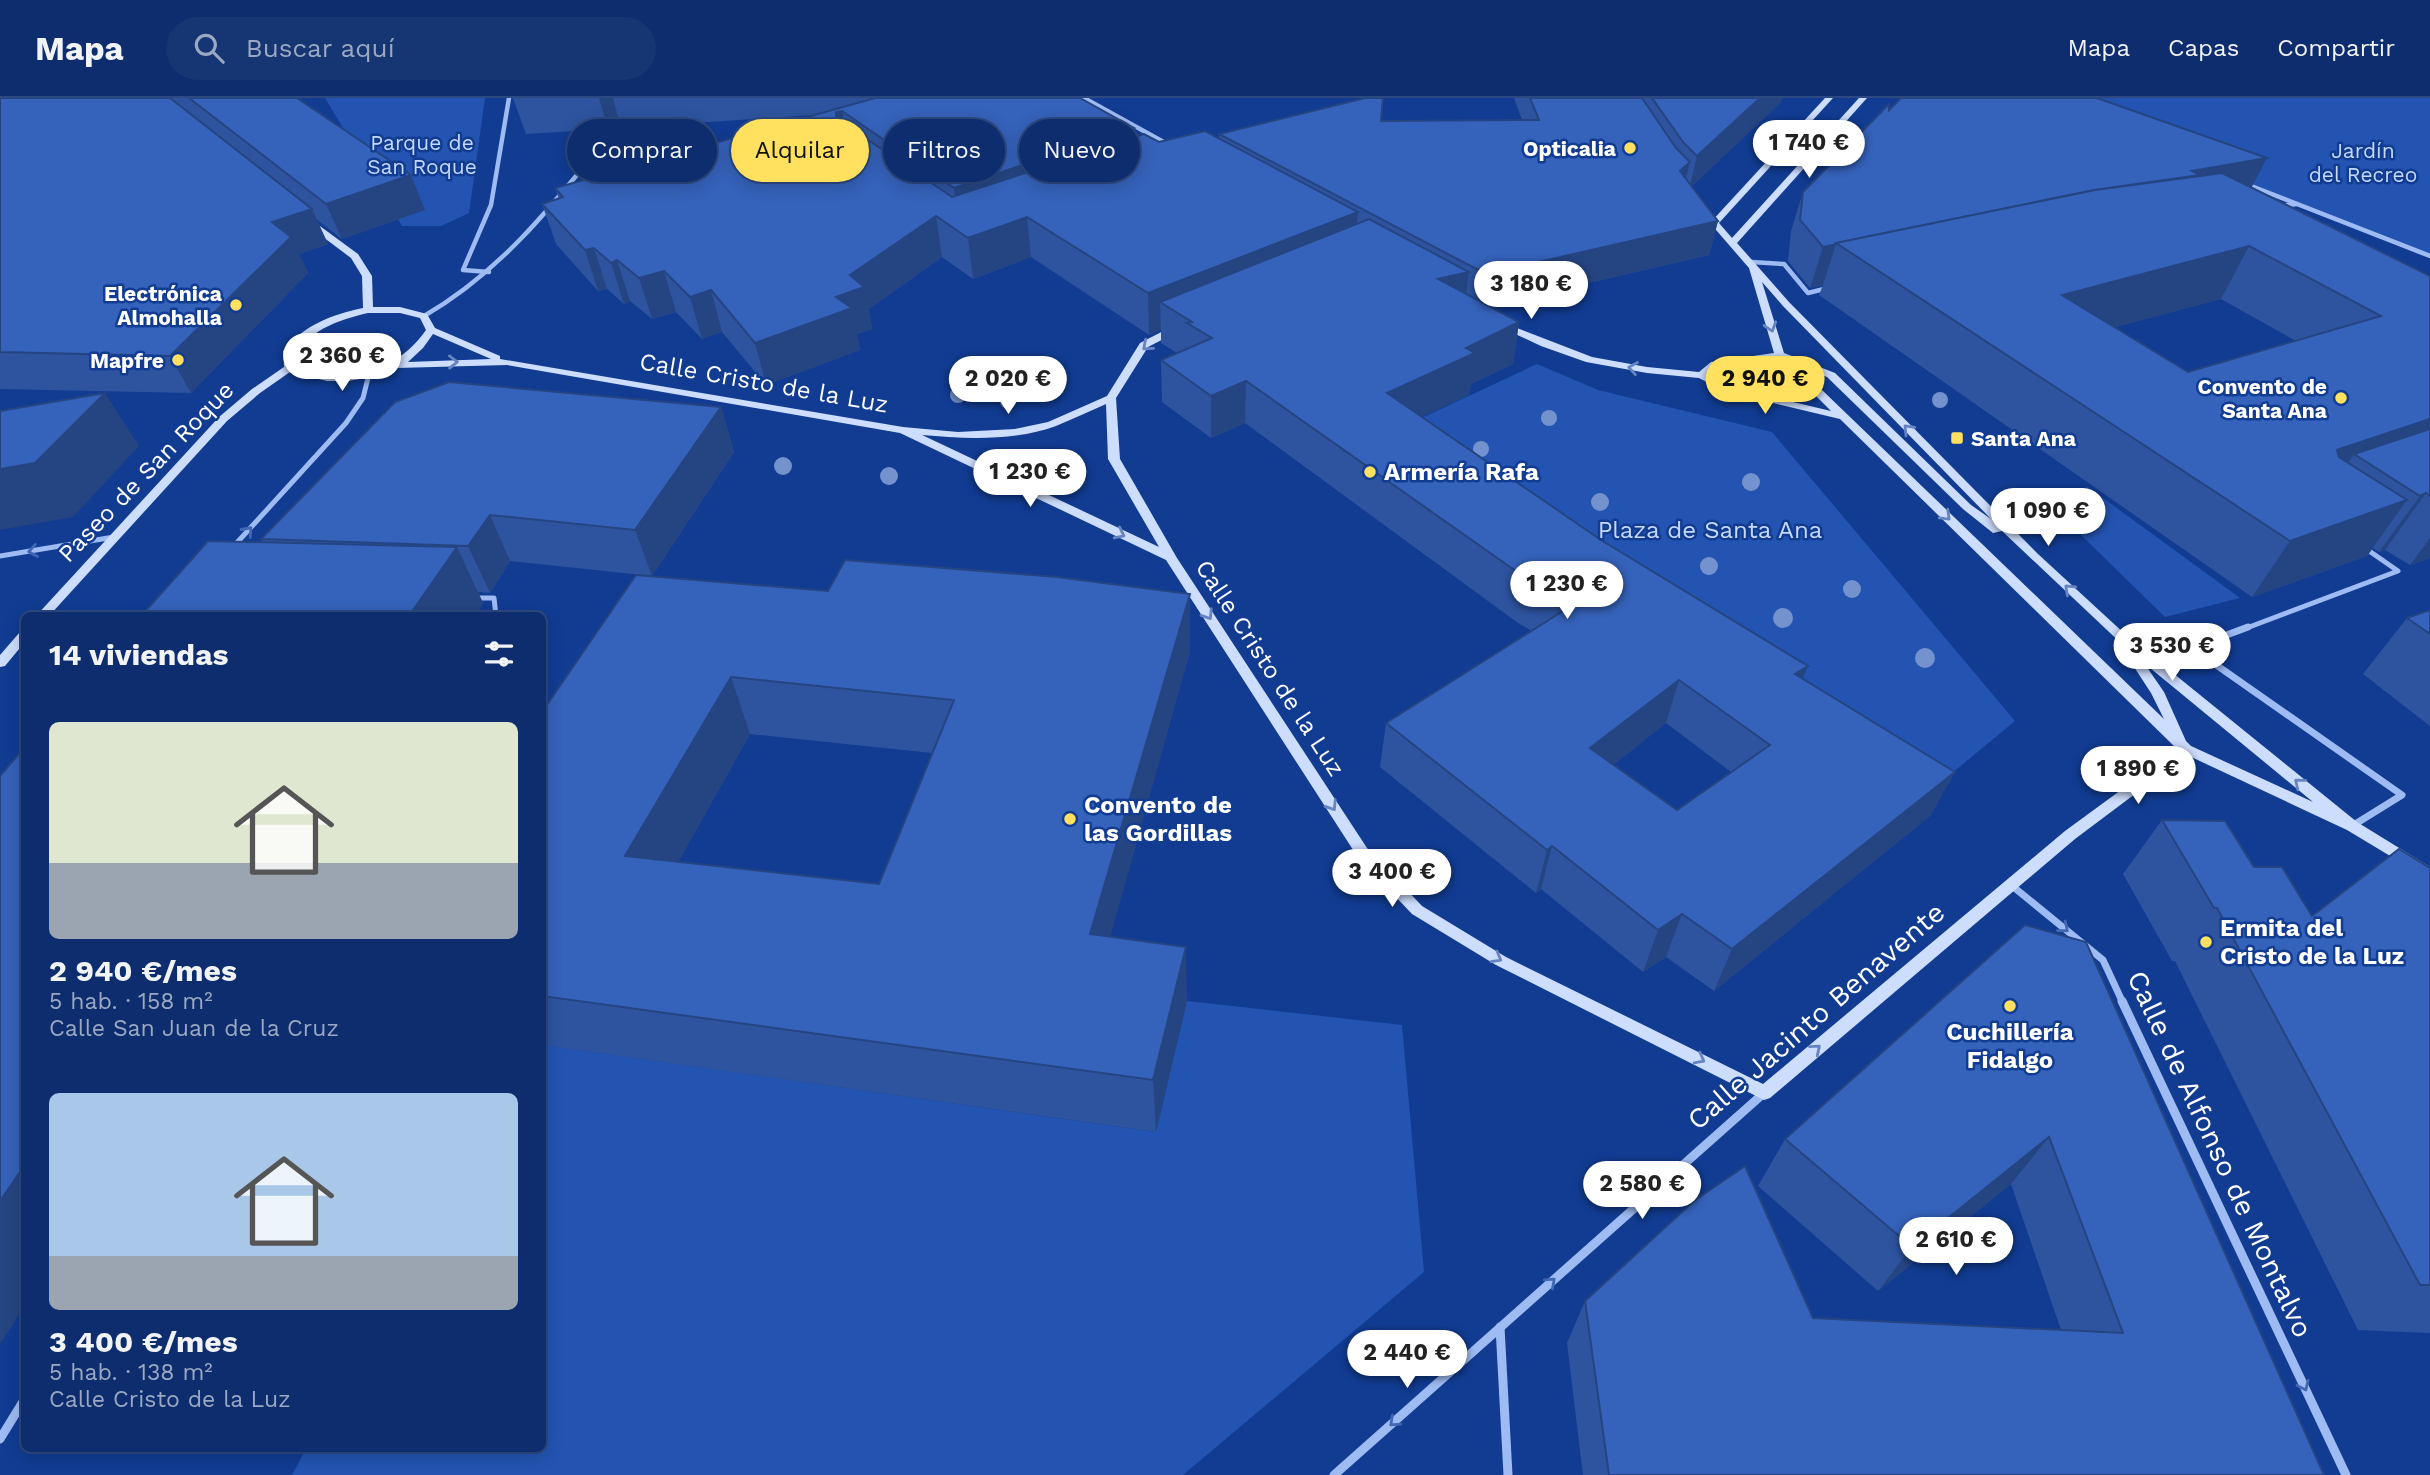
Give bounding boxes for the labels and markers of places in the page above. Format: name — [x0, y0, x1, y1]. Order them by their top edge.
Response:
pin: 1 740 € — [1744, 120, 1874, 180]
place label: Opticalia — [1523, 136, 1617, 161]
marker: Opticalia — [1622, 140, 1638, 156]
pin: 3 180 € — [1466, 262, 1596, 321]
place label: Electrónica Almohalla — [104, 281, 223, 330]
marker: Electrónica Almohalla — [228, 297, 244, 313]
pin: 2 360 € — [277, 334, 407, 393]
place label: Mapfre — [90, 348, 164, 373]
marker: Mapfre — [170, 352, 186, 368]
pin: 2 020 € — [943, 356, 1073, 416]
pin: 2 940 € — [1700, 356, 1830, 416]
place label: Convento de Santa Ana — [2198, 374, 2328, 423]
marker: Convento de Santa Ana — [2333, 390, 2349, 406]
place label: Santa Ana — [1971, 426, 2077, 451]
marker: Santa Ana — [1949, 430, 1965, 446]
pin: 1 230 € — [965, 450, 1095, 509]
place label: Armería Rafa — [1384, 458, 1539, 486]
marker: Armería Rafa — [1362, 464, 1378, 480]
pin: 1 090 € — [1983, 489, 2113, 548]
pin: 1 230 € — [1502, 561, 1632, 621]
pin: 3 530 € — [2107, 624, 2237, 683]
pin: 1 890 € — [2073, 746, 2203, 806]
place label: Convento de las Gordillas — [1084, 791, 1232, 847]
marker: Convento de las Gordillas — [1062, 811, 1078, 827]
pin: 3 400 € — [1327, 850, 1457, 909]
place label: Ermita del Cristo de la Luz — [2220, 914, 2404, 970]
marker: Ermita del Cristo de la Luz — [2198, 934, 2214, 950]
marker: Cuchillería Fidalgo — [2002, 998, 2018, 1014]
place label: Cuchillería Fidalgo — [1946, 1018, 2074, 1074]
pin: 2 580 € — [1577, 1162, 1707, 1221]
pin: 2 610 € — [1891, 1218, 2021, 1277]
pin: 2 440 € — [1342, 1330, 1472, 1390]

